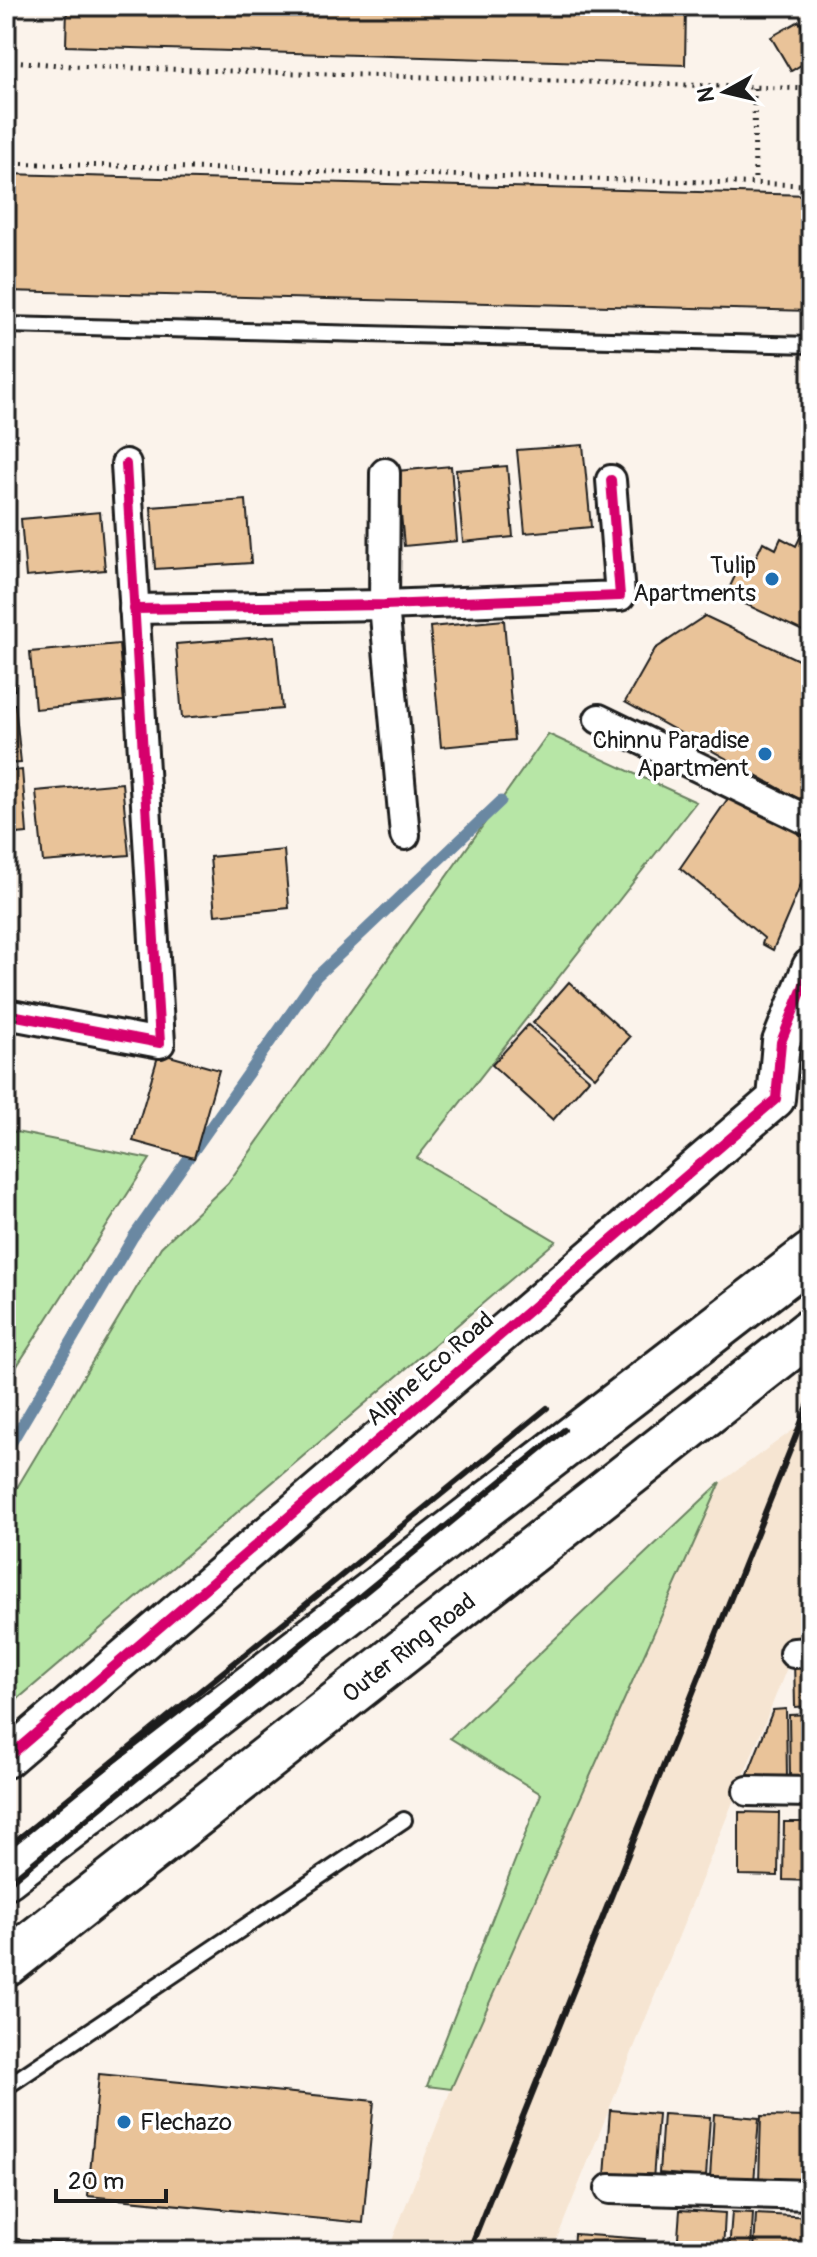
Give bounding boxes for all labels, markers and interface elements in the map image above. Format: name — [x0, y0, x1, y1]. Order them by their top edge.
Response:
north arrow — [685, 52, 765, 132]
text: N — [691, 85, 721, 104]
place label: Tulip Apartments — [633, 551, 756, 608]
marker: Tulip Apartments — [763, 570, 781, 588]
place label: Chinnu Paradise Apartment — [592, 726, 749, 783]
marker: Chinnu Paradise Apartment — [756, 745, 774, 763]
street label: Alpine Eco Road — [360, 1306, 500, 1432]
street label: Outer Ring Road — [337, 1587, 481, 1709]
place label: Flechazo — [140, 2108, 232, 2137]
marker: Flechazo — [115, 2113, 133, 2131]
scale bar — [56, 2153, 166, 2203]
text: 20 m — [68, 2167, 124, 2196]

